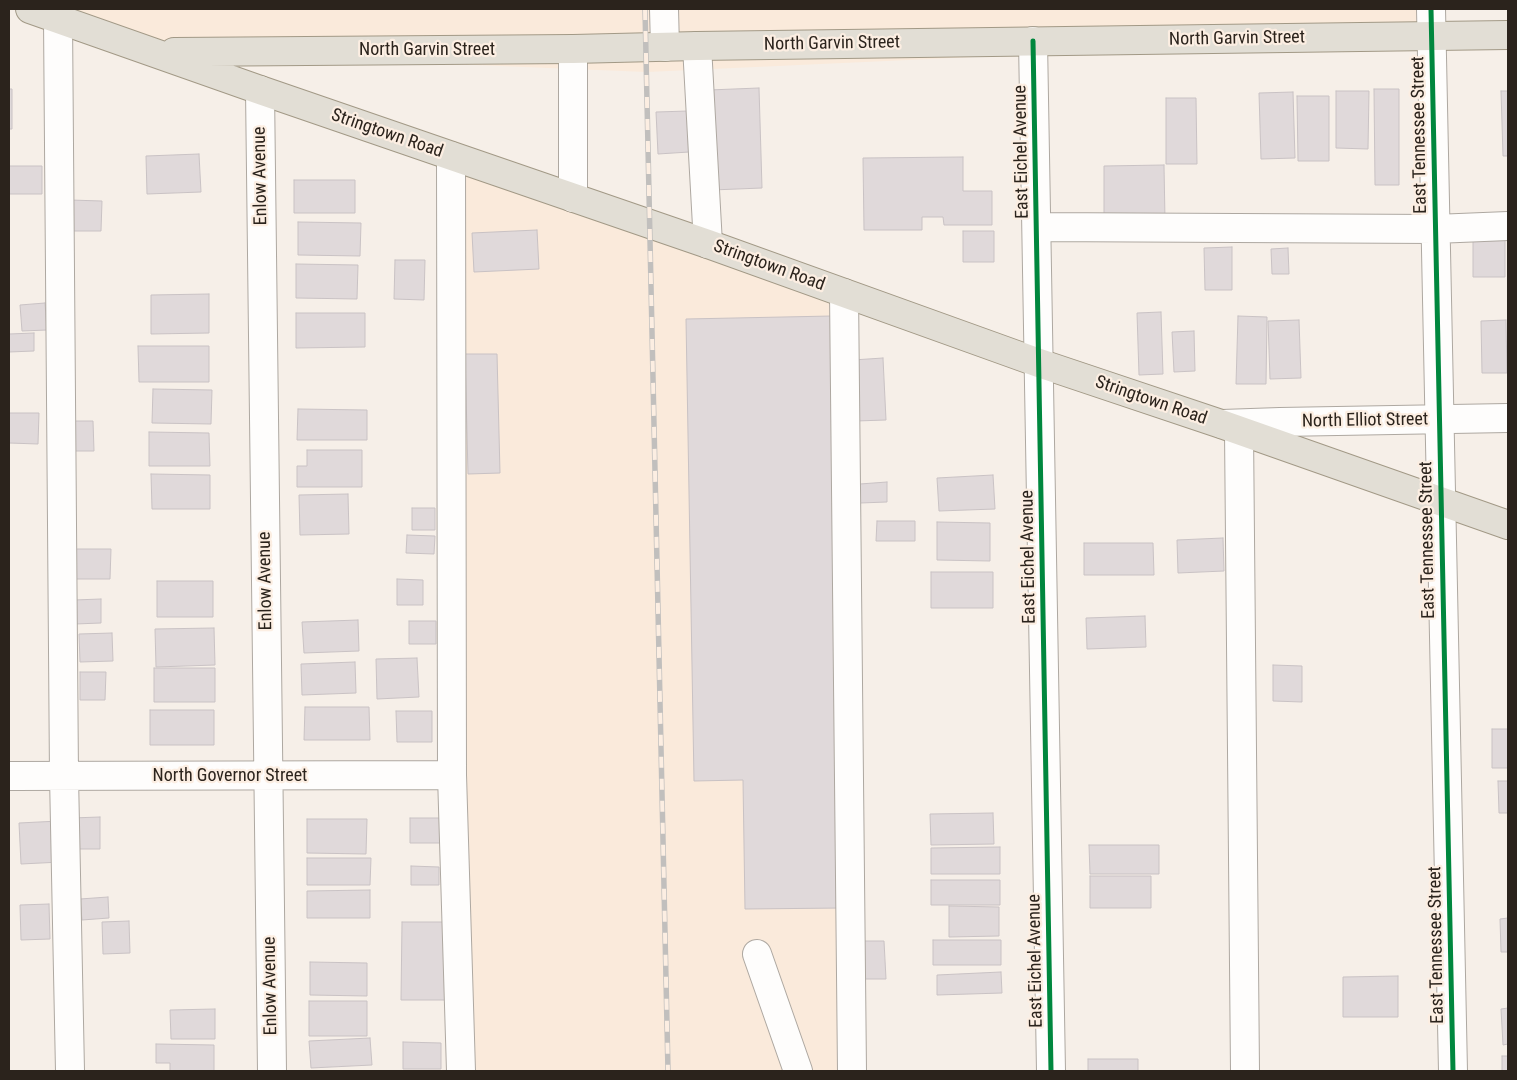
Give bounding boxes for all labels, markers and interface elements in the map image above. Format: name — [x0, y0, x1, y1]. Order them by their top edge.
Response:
street label: North Garvin Street — [1169, 27, 1305, 51]
street label: North Garvin Street — [764, 32, 900, 56]
street label: North Garvin Street — [359, 39, 495, 61]
street label: East Tennessee Street — [1408, 56, 1432, 214]
street label: East Eichel Avenue — [1010, 85, 1034, 219]
street label: Stringtown Road — [328, 105, 446, 163]
street label: Enlow Avenue — [249, 127, 273, 225]
street label: Stringtown Road — [710, 236, 828, 296]
street label: Stringtown Road — [1092, 372, 1210, 430]
street label: North Elliot Street — [1302, 409, 1428, 433]
street label: East Tennessee Street — [1416, 461, 1440, 619]
street label: East Eichel Avenue — [1017, 490, 1041, 624]
street label: Enlow Avenue — [254, 532, 278, 630]
street label: North Governor Street — [153, 765, 307, 787]
street label: East Tennessee Street — [1425, 866, 1449, 1024]
street label: East Eichel Avenue — [1024, 894, 1048, 1028]
street label: Enlow Avenue — [259, 937, 283, 1035]

